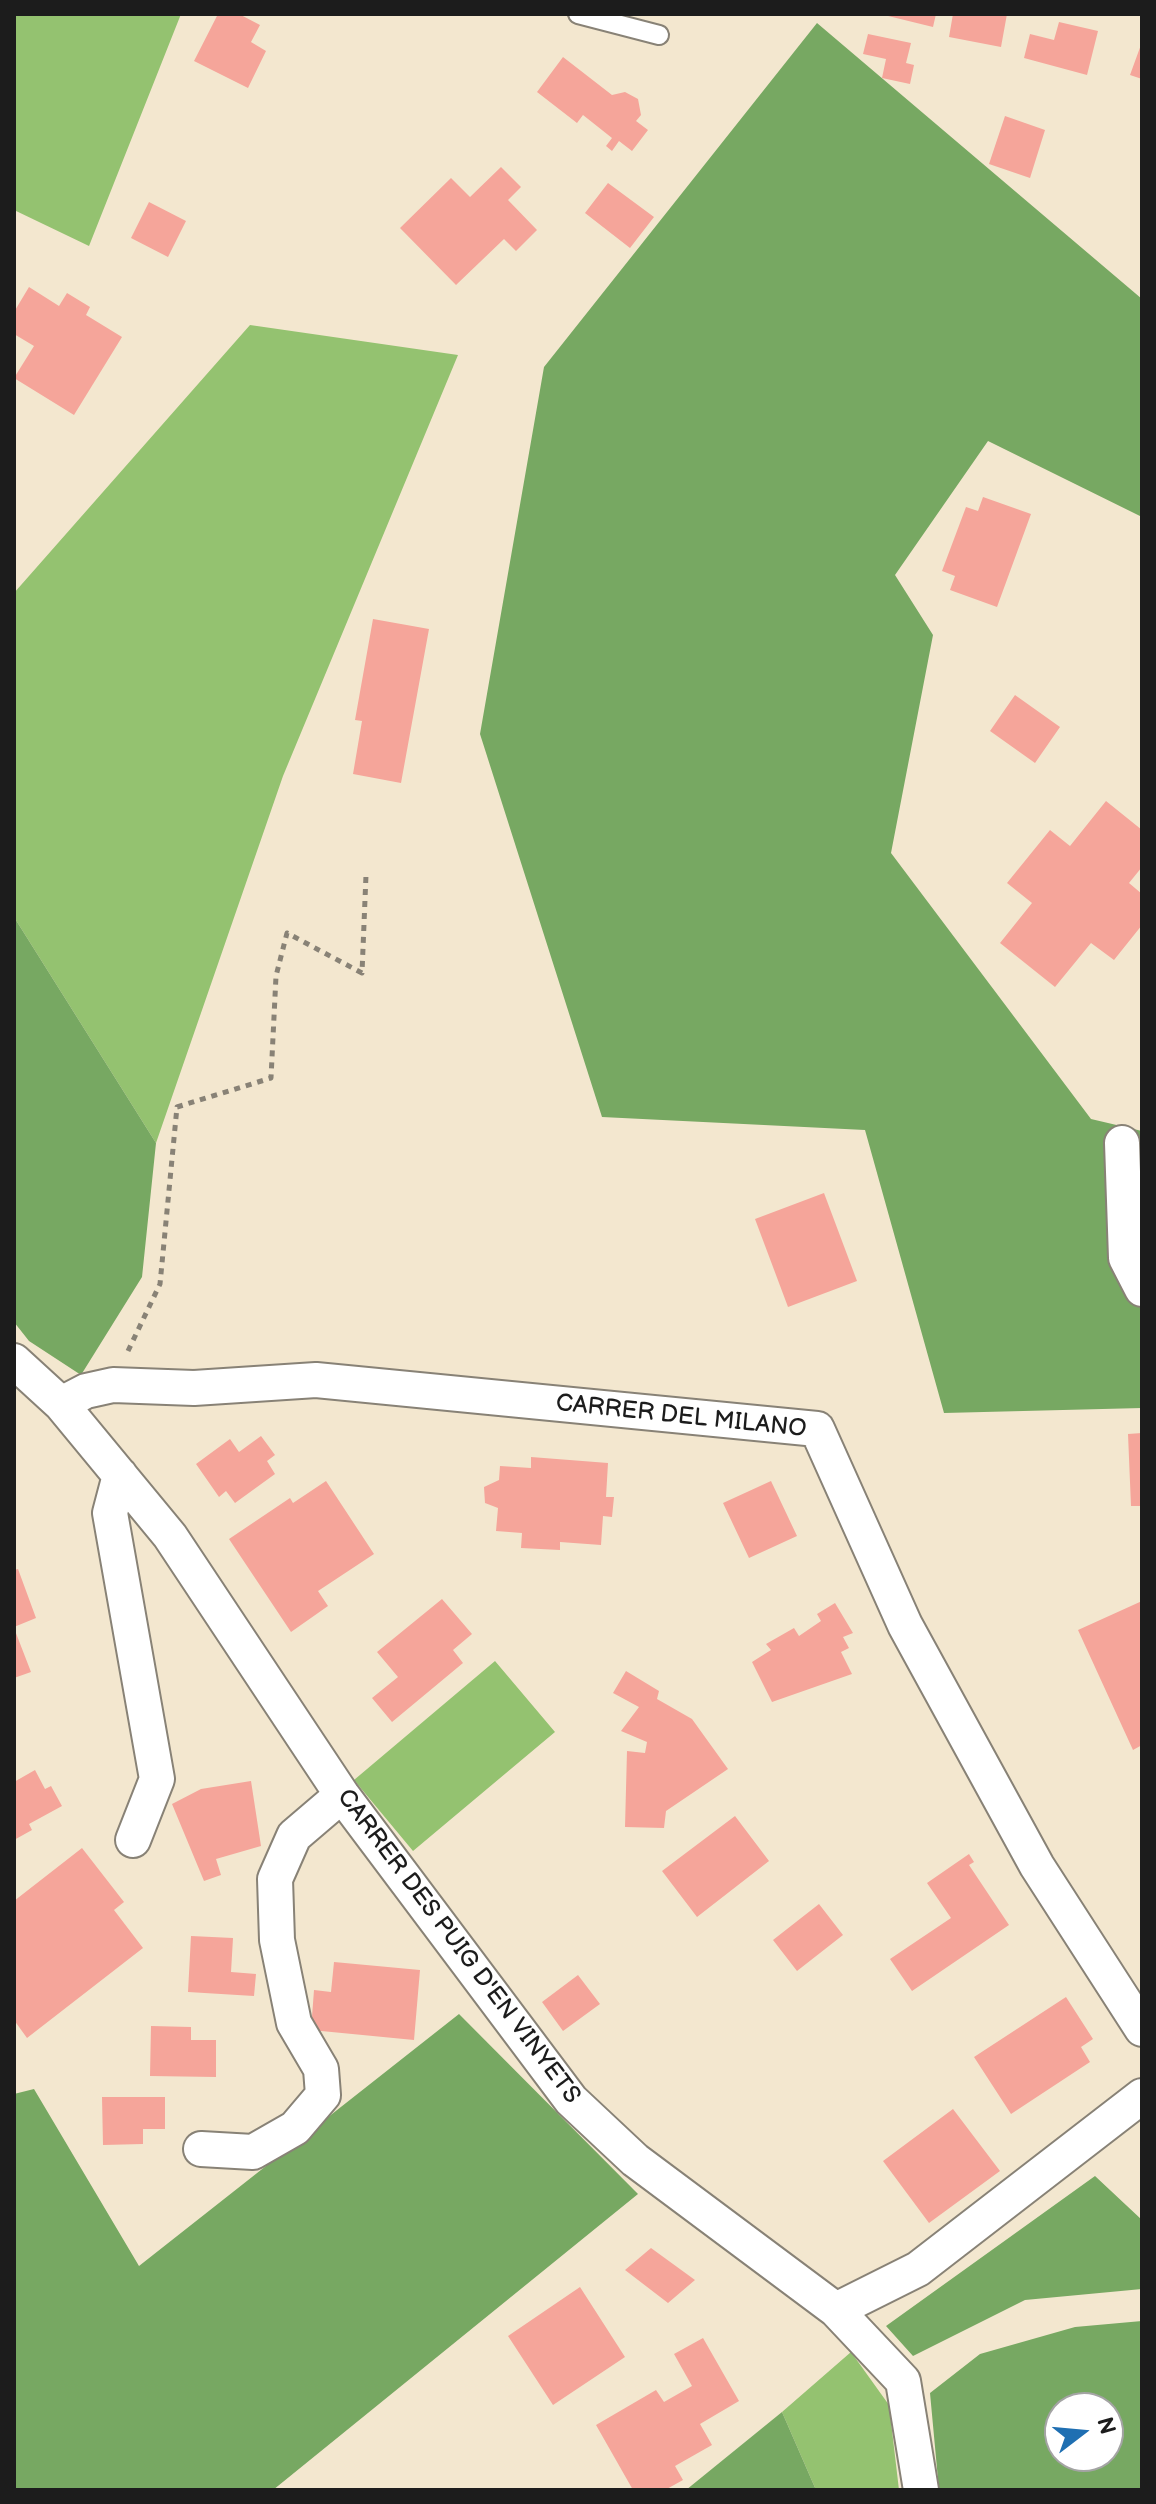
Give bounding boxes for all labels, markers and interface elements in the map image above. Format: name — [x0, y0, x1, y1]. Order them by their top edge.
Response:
street label: CARRER DEL MILANO — [554, 1390, 808, 1444]
street label: CARRER DES PUIG D'EN VINYETS — [330, 1784, 586, 2110]
north arrow — [1044, 2392, 1124, 2472]
text: N — [1090, 2414, 1121, 2437]

